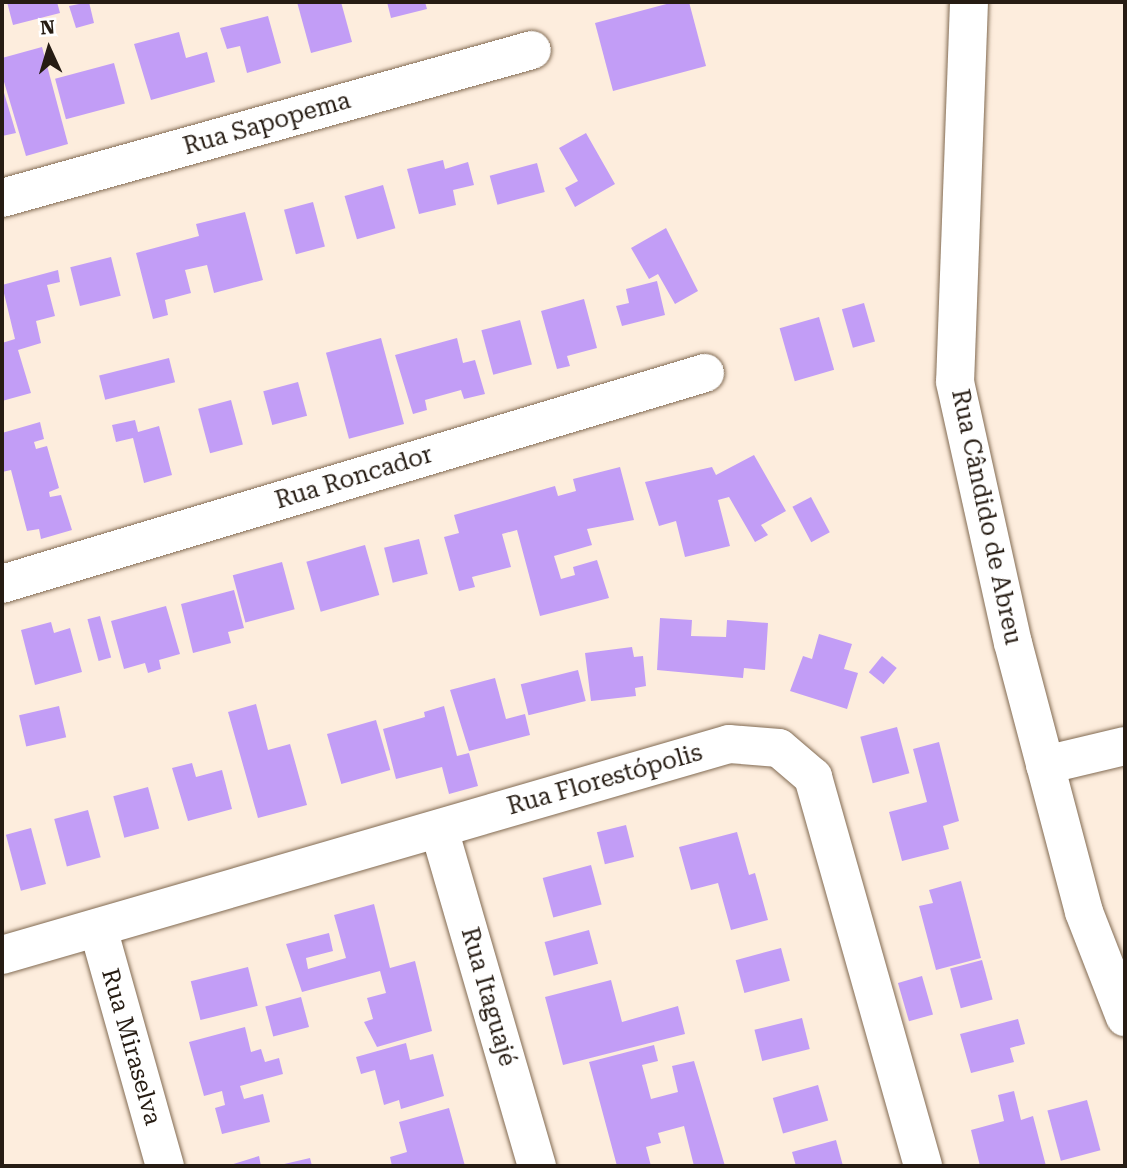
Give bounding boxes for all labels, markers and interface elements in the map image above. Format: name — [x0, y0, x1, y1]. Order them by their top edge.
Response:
north arrow — [14, 14, 84, 84]
text: N — [39, 16, 56, 40]
street label: Rua Sapopema — [180, 86, 354, 162]
street label: Rua Cândido de Abreu — [945, 387, 1027, 647]
street label: Rua Roncador — [272, 440, 436, 516]
street label: Rua Florestópolis — [504, 738, 706, 822]
street label: Rua Itaguajé — [454, 924, 522, 1070]
street label: Rua Miraselva — [95, 965, 167, 1129]

